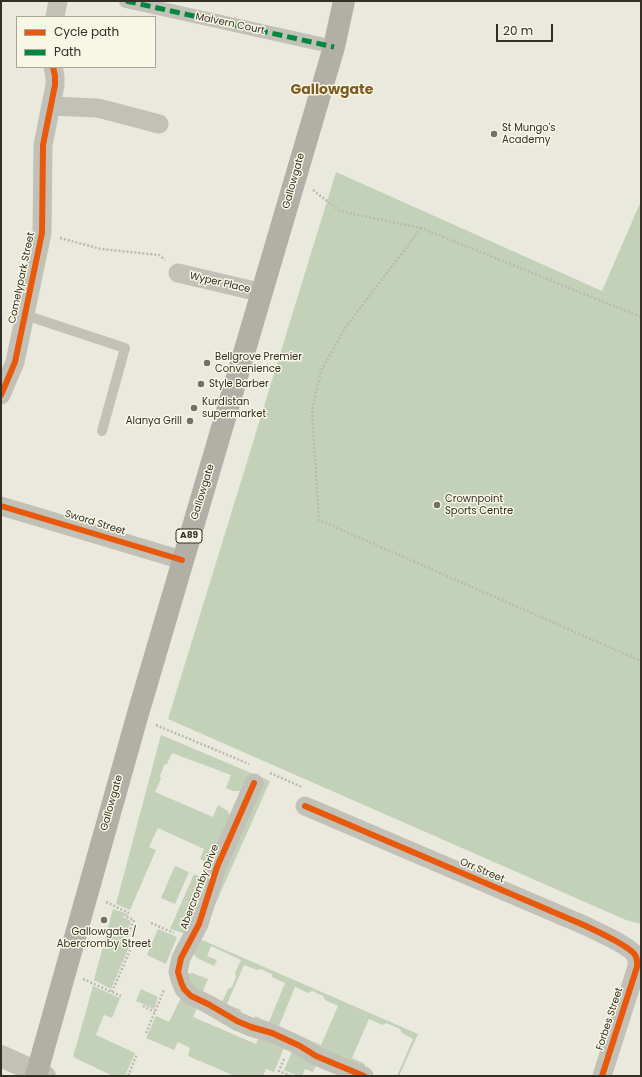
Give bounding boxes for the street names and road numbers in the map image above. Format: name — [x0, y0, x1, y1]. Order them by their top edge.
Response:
street label: Malvern Court — [194, 11, 266, 37]
street label: Gallowgate — [280, 152, 308, 210]
street label: Comelypark Street — [6, 231, 38, 325]
street label: Wyper Place — [188, 270, 252, 296]
street label: Gallowgate — [189, 463, 217, 521]
street label: Sword Street — [63, 508, 127, 538]
road number: A89 — [176, 529, 202, 543]
street label: Gallowgate — [98, 774, 126, 832]
street label: Abercromby Drive — [178, 843, 222, 931]
street label: Orr Street — [458, 856, 506, 886]
street label: Forbes Street — [594, 986, 626, 1052]

